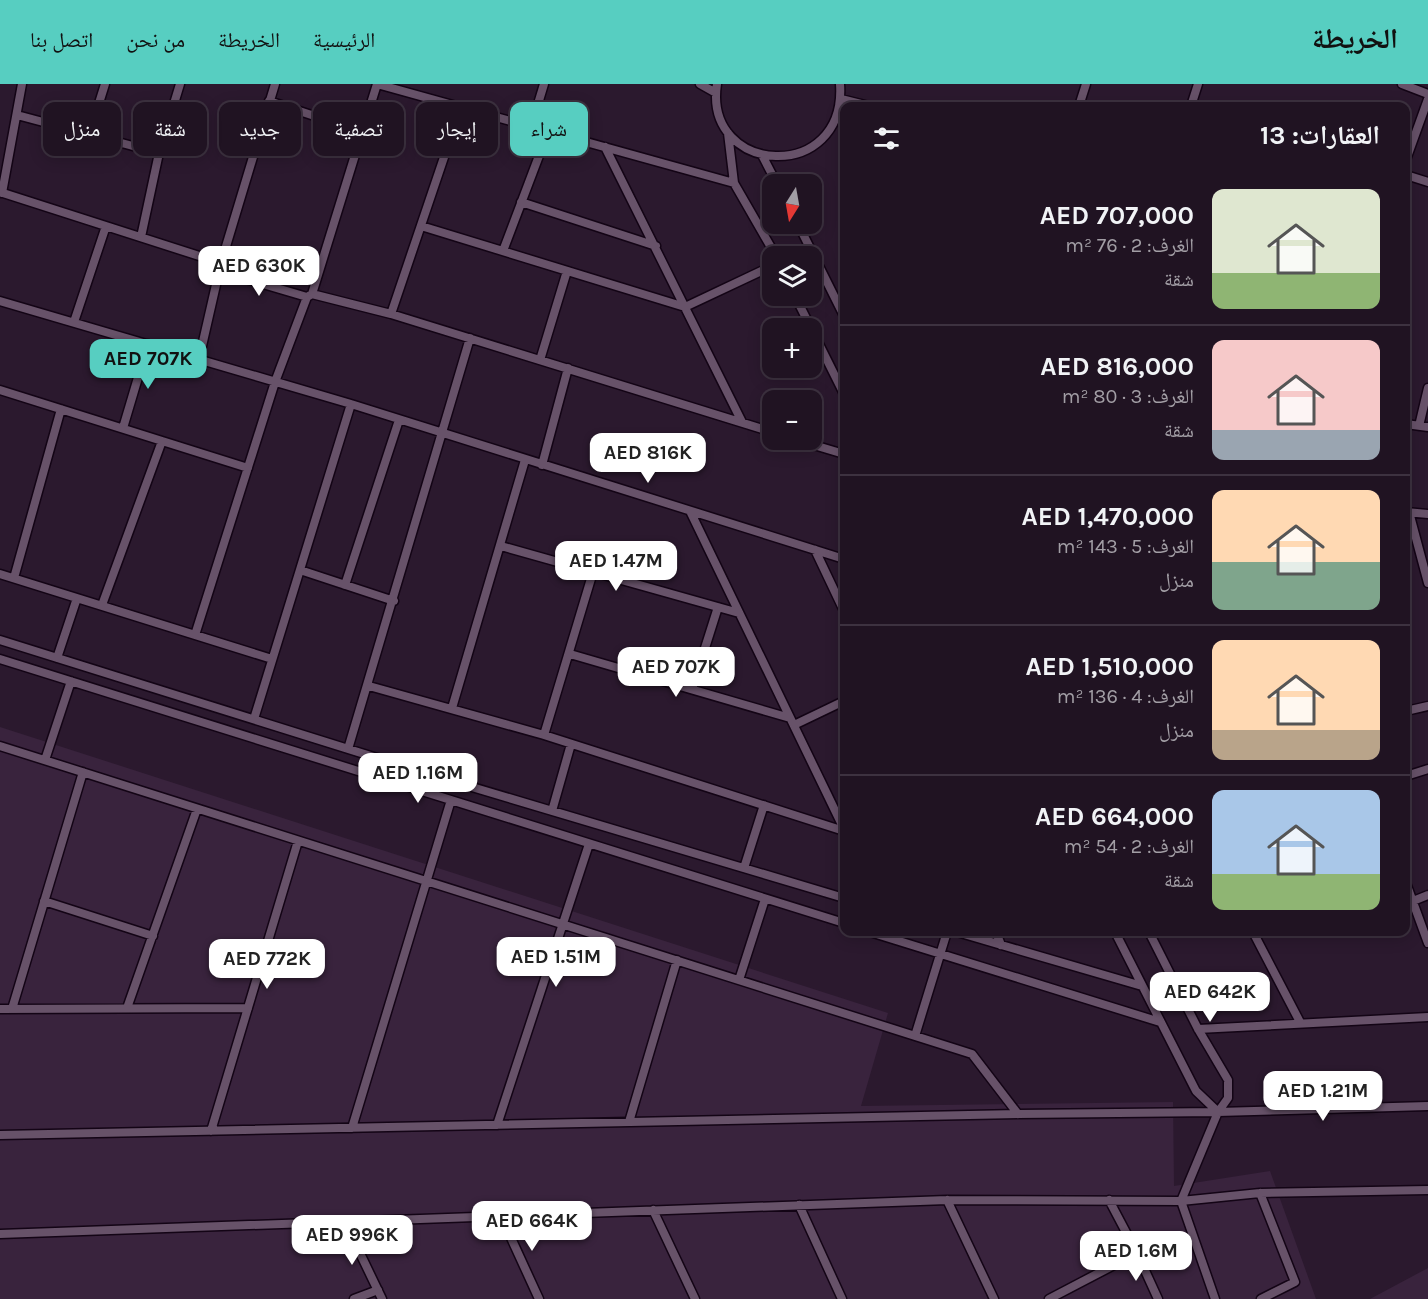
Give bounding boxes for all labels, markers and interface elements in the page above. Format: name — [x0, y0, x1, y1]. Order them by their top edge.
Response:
text: الخريطة — [1312, 22, 1398, 55]
text: اتصل بنا — [30, 28, 93, 52]
text: من نحن — [126, 28, 185, 52]
text: الخريطة — [218, 28, 280, 52]
text: الرئيسية — [313, 28, 375, 52]
chip: منزل — [43, 102, 121, 156]
chip: شقة — [133, 102, 207, 156]
chip: جديد — [219, 102, 301, 156]
chip: تصفية — [313, 102, 404, 156]
chip: إيجار — [416, 102, 498, 156]
chip: شراء — [510, 102, 588, 156]
text: العقارات: 13 — [1260, 120, 1380, 151]
icon: filters — [870, 122, 903, 155]
north arrow — [762, 174, 822, 234]
map controls — [762, 174, 822, 450]
text: AED 707,000 — [1040, 200, 1194, 231]
icon: home — [1260, 213, 1332, 285]
text: الغرف: 2 · 76 m² — [1065, 234, 1194, 257]
pin: AED 630K — [197, 246, 321, 297]
button: layers — [762, 246, 822, 306]
text: AED 630K — [212, 254, 306, 277]
text: شقة — [1164, 268, 1194, 291]
button: + — [762, 318, 822, 378]
pin: AED 707K — [86, 339, 210, 390]
text: AED 707K — [104, 347, 192, 370]
text: AED 816,000 — [1040, 351, 1194, 382]
icon: home — [1260, 364, 1332, 436]
text: الغرف: 3 · 80 m² — [1062, 385, 1194, 408]
button: − — [762, 390, 822, 450]
text: شقة — [1164, 419, 1194, 442]
pin: AED 816K — [586, 433, 710, 484]
text: AED 816K — [604, 441, 692, 464]
text: AED 1,470,000 — [1021, 501, 1194, 532]
icon: home — [1260, 514, 1332, 586]
text: الغرف: 5 · 143 m² — [1057, 535, 1194, 558]
pin: AED 1.47M — [547, 541, 685, 592]
text: AED 1.47M — [569, 549, 663, 572]
text: منزل — [1159, 569, 1194, 592]
pin: AED 707K — [614, 647, 738, 698]
text: AED 1,510,000 — [1025, 651, 1194, 682]
text: AED 707K — [632, 655, 720, 678]
icon: home — [1260, 664, 1332, 736]
text: الغرف: 4 · 136 m² — [1057, 685, 1194, 708]
text: منزل — [1159, 719, 1194, 742]
pin: AED 1.16M — [349, 753, 487, 804]
text: AED 1.16M — [372, 761, 464, 784]
text: AED 664,000 — [1035, 801, 1194, 832]
icon: home — [1260, 814, 1332, 886]
text: الغرف: 2 · 54 m² — [1064, 835, 1194, 858]
text: شقة — [1164, 869, 1194, 892]
pin: AED 1.51M — [487, 937, 625, 988]
pin: AED 772K — [205, 939, 329, 990]
text: AED 1.51M — [511, 945, 601, 968]
text: AED 772K — [223, 947, 311, 970]
pin: AED 642K — [1148, 972, 1272, 1023]
text: AED 642K — [1164, 980, 1256, 1003]
pin: AED 1.21M — [1254, 1071, 1392, 1122]
text: AED 1.21M — [1277, 1079, 1369, 1102]
pin: AED 664K — [470, 1201, 594, 1252]
text: AED 664K — [486, 1209, 578, 1232]
pin: AED 996K — [290, 1215, 414, 1266]
text: AED 996K — [306, 1223, 398, 1246]
pin: AED 1.6M — [1074, 1231, 1198, 1282]
text: AED 1.6M — [1094, 1239, 1178, 1262]

